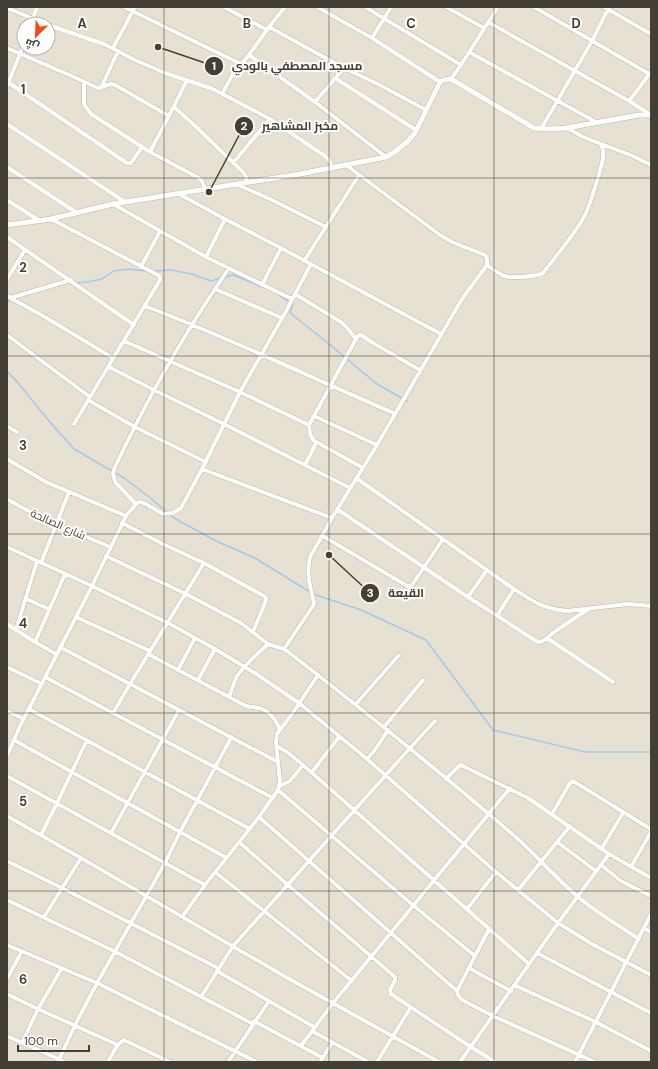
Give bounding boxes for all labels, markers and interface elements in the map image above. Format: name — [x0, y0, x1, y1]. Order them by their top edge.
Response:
text: A — [77, 15, 87, 32]
text: B — [243, 15, 251, 32]
text: C — [406, 15, 416, 32]
text: D — [571, 15, 581, 32]
north arrow — [16, 16, 56, 56]
text: ش — [23, 36, 41, 54]
callout: مسجد المصطفي بالودي — [204, 54, 371, 78]
text: 1 — [212, 58, 216, 74]
text: مسجد المصطفي بالودي — [232, 58, 362, 76]
text: 1 — [21, 81, 25, 98]
callout: مخبز المشاهير — [234, 114, 346, 138]
text: 2 — [241, 118, 248, 134]
text: مخبز المشاهير — [261, 118, 338, 134]
text: 2 — [19, 259, 27, 276]
text: 3 — [19, 437, 27, 454]
street label: شارع الصالحة — [28, 506, 88, 543]
callout: القيعة — [360, 581, 432, 605]
text: 3 — [366, 585, 374, 601]
text: القيعة — [388, 585, 424, 601]
text: 4 — [19, 615, 27, 632]
text: 5 — [19, 793, 27, 810]
text: 6 — [19, 971, 27, 988]
scale bar — [18, 1027, 89, 1053]
text: 100 m — [24, 1033, 58, 1049]

